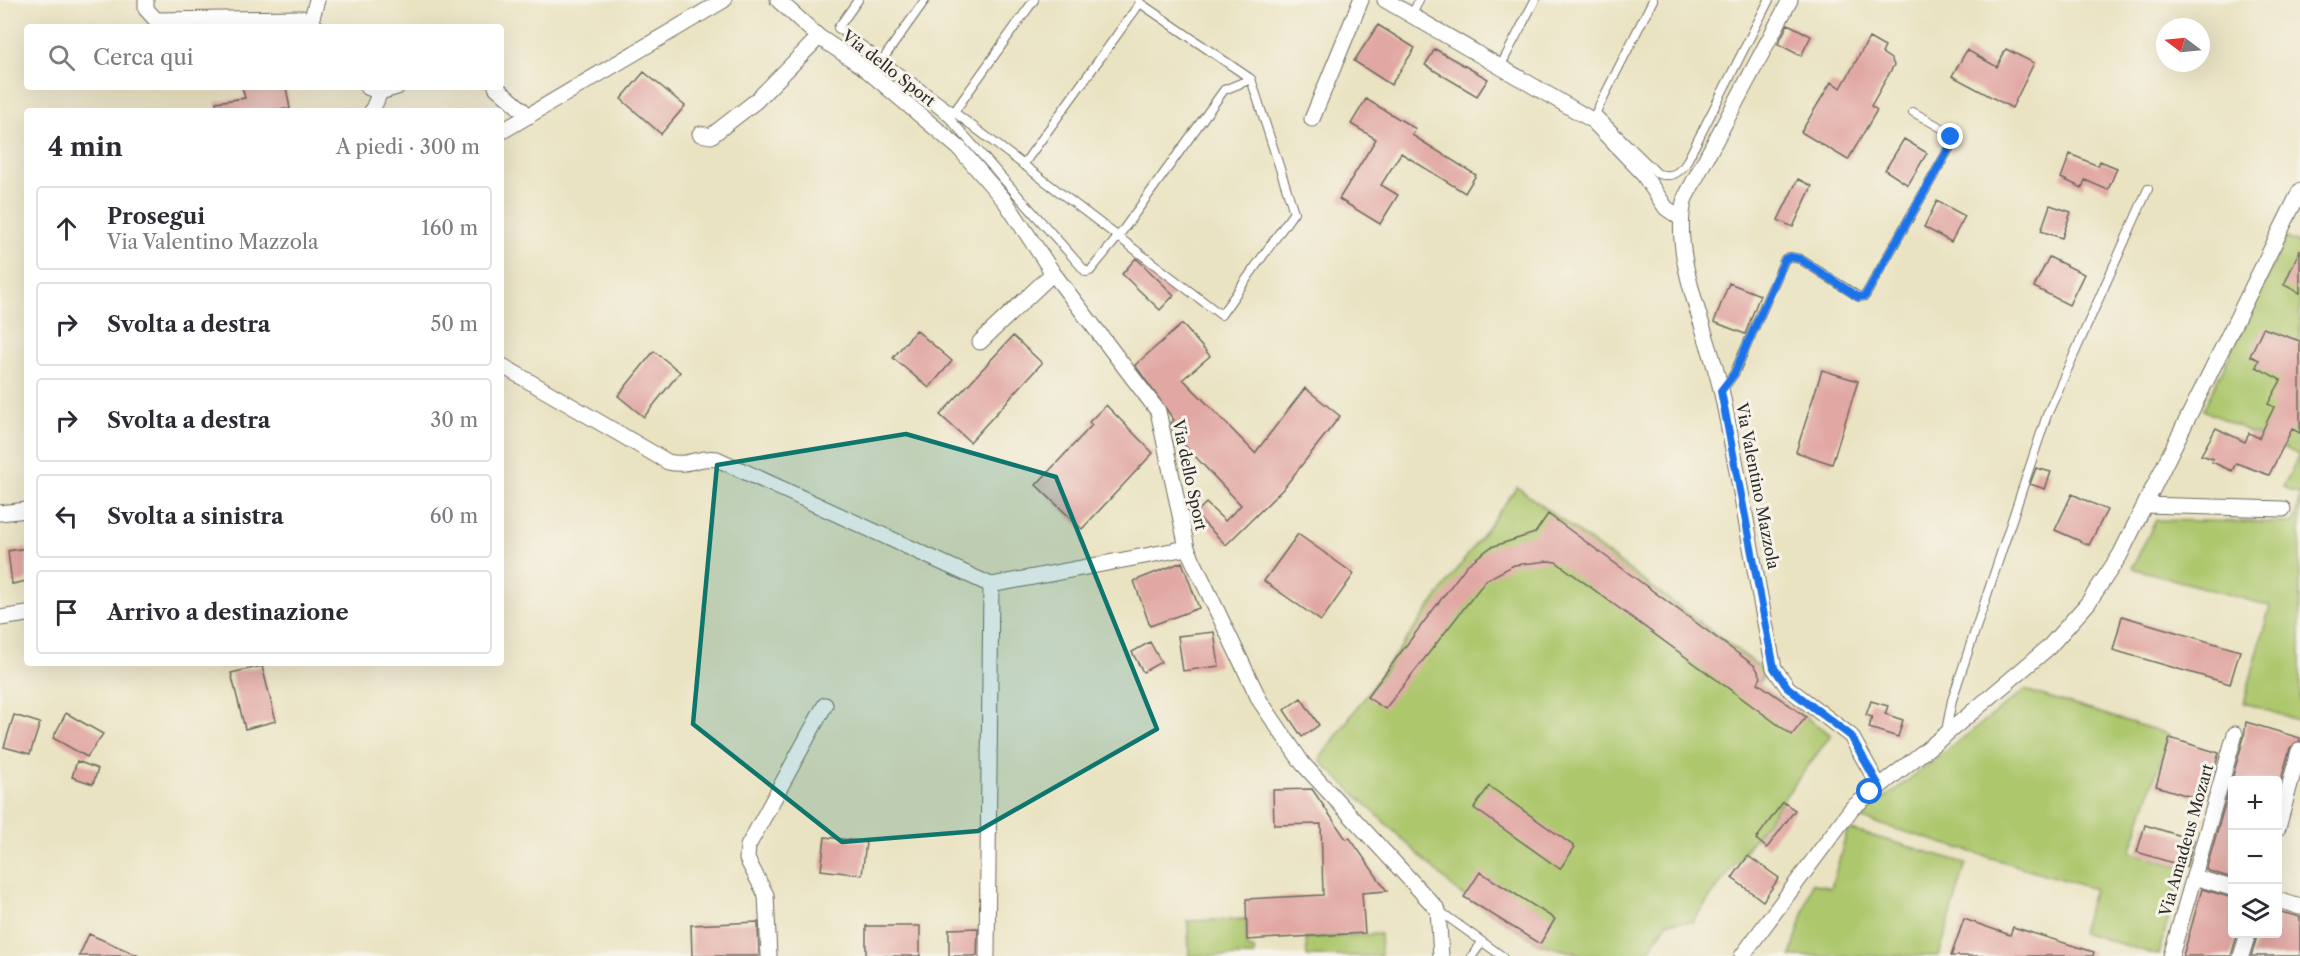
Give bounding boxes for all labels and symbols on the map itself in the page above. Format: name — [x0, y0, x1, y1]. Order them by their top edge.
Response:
north arrow — [2156, 18, 2210, 72]
street label: Via dello Sport — [838, 25, 940, 111]
route end — [1937, 123, 1963, 149]
street label: Via Valentino Mazzola — [1732, 400, 1784, 571]
street label: Via dello Sport — [1168, 417, 1212, 533]
street label: Via Amadeus Mozart — [2154, 761, 2217, 920]
route start — [1856, 778, 1882, 804]

